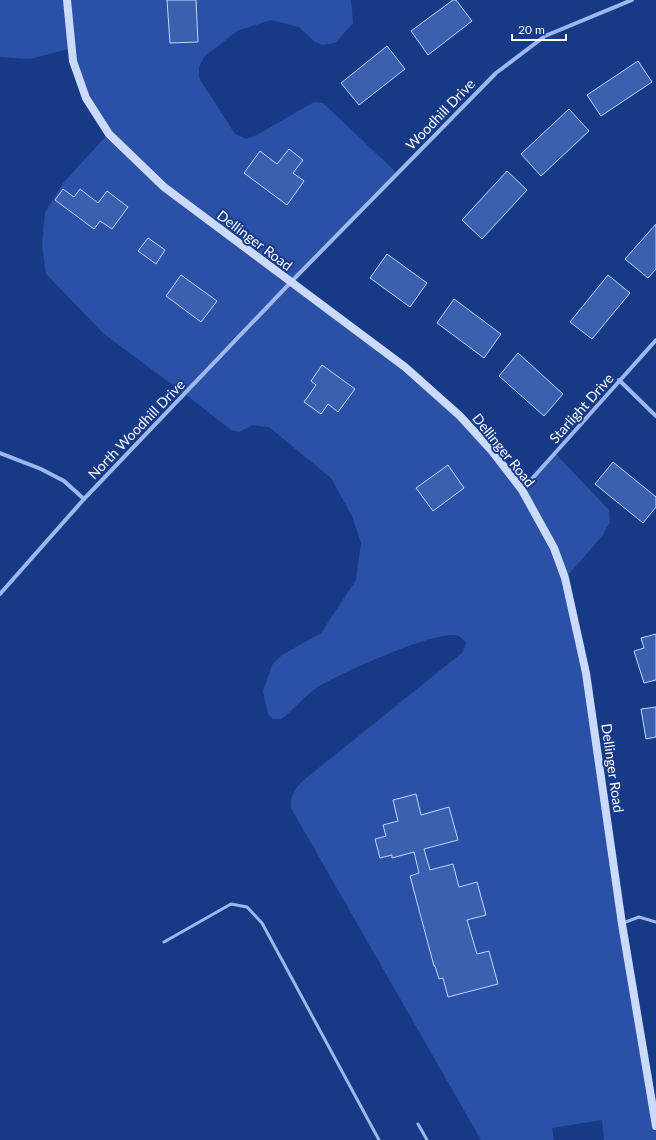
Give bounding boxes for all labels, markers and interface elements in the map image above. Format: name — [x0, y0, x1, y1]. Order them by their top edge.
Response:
scale bar — [512, 16, 566, 42]
text: 20 m — [518, 22, 545, 37]
street label: Woodhill Drive — [402, 75, 478, 153]
street label: Dellinger Road — [214, 206, 296, 274]
street label: Starlight Drive — [545, 370, 617, 446]
street label: North Woodhill Drive — [84, 376, 188, 482]
street label: Dellinger Road — [469, 410, 539, 490]
street label: Dellinger Road — [598, 722, 628, 814]

